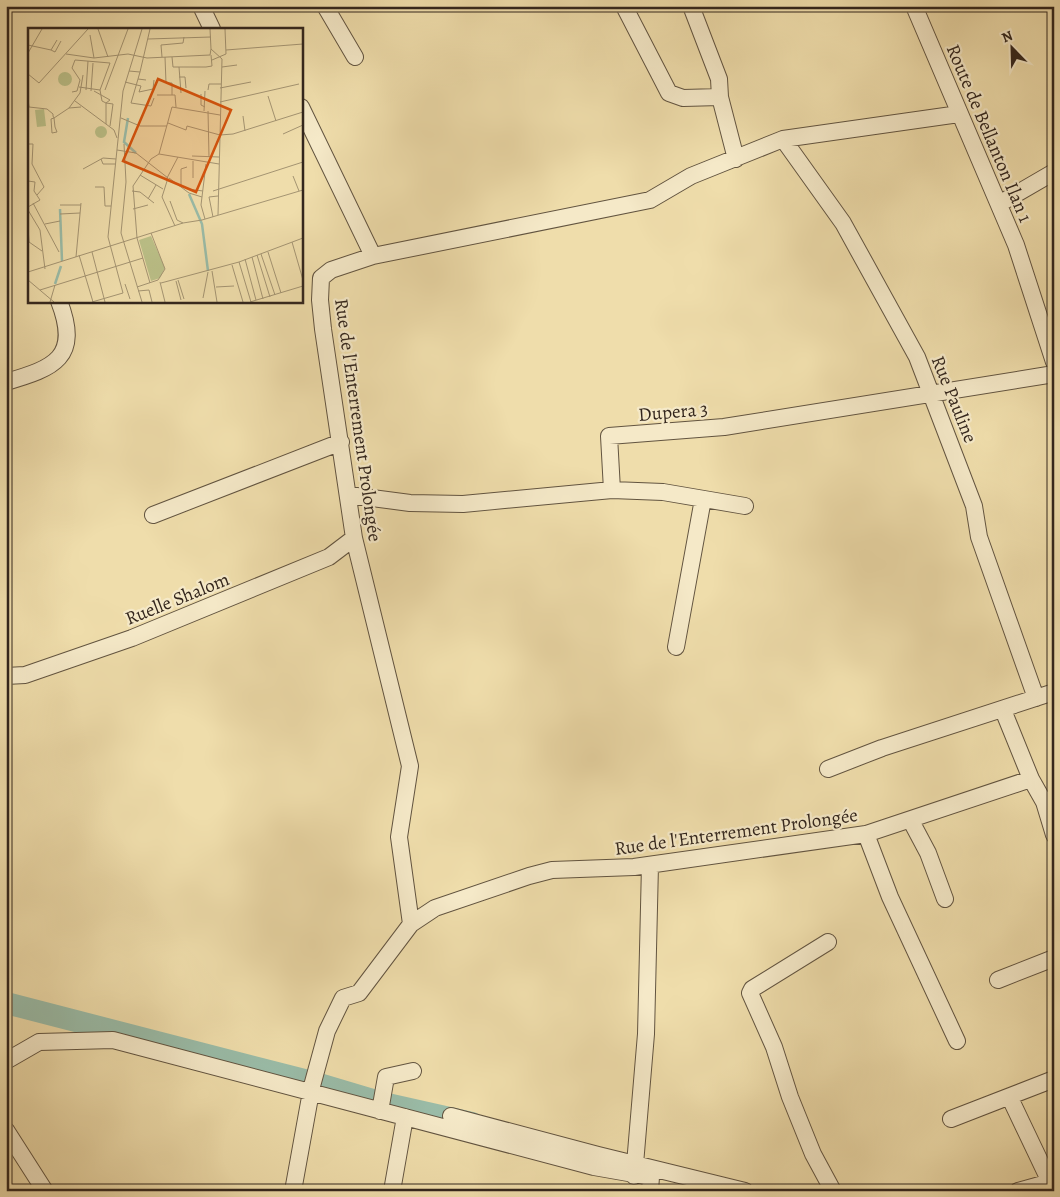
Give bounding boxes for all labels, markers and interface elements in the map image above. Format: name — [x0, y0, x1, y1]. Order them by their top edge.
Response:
north arrow — [988, 22, 1038, 72]
text: N — [999, 26, 1016, 47]
inset map — [28, 28, 302, 302]
street label: Route de Bellanton Ilan 1 — [940, 40, 1039, 227]
street label: Rue de l'Enterrement Prolongée — [328, 297, 388, 543]
street label: Rue Pauline — [925, 352, 983, 447]
street label: Dupera 3 — [637, 396, 709, 428]
street label: Ruelle Shalom — [121, 566, 233, 632]
street label: Rue de l'Enterrement Prolongée — [613, 802, 859, 862]

